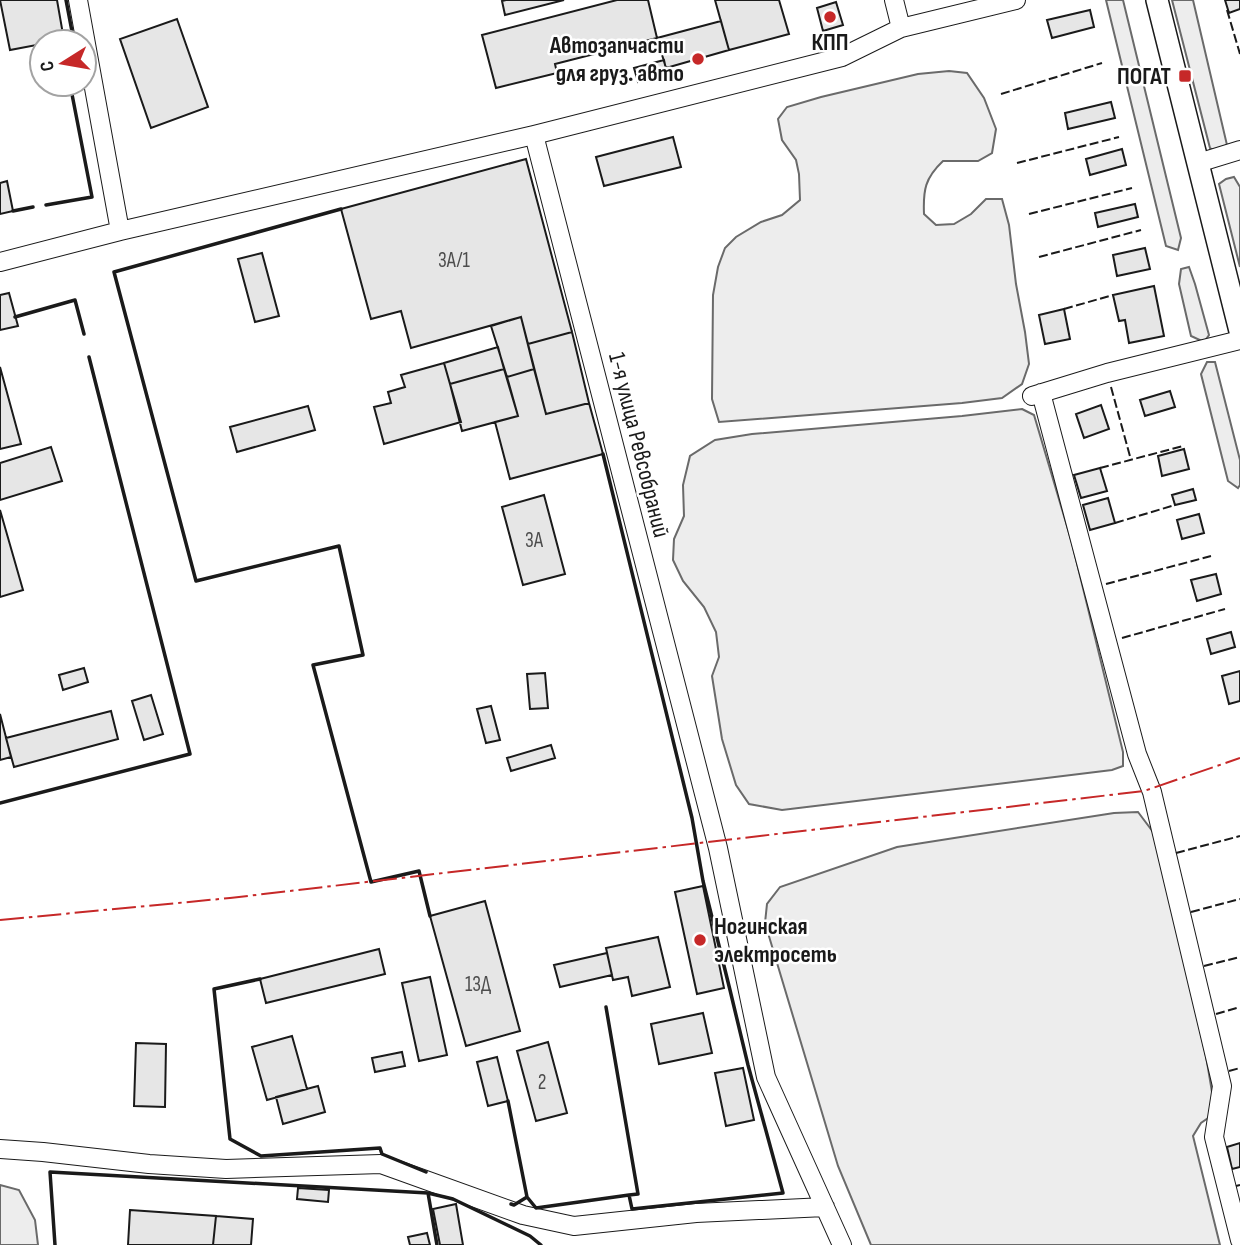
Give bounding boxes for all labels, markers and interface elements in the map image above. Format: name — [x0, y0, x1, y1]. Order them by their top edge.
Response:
marker: КПП — [822, 9, 838, 25]
north arrow — [28, 28, 98, 98]
place label: КПП — [811, 28, 849, 57]
place label: Автозапчасти для груз. авто — [549, 31, 684, 88]
marker: Автозапчасти для груз. авто — [690, 51, 706, 67]
text: С — [36, 59, 60, 73]
place label: ПОГАТ — [1117, 62, 1171, 91]
marker: ПОГАТ — [1177, 68, 1193, 84]
house number: 3А/1 — [438, 248, 471, 273]
street label: 1-я улица Ревсобраний — [602, 350, 676, 540]
house number: 3А — [525, 528, 544, 553]
place label: Ногинская электросеть — [714, 912, 837, 969]
marker: Ногинская электросеть — [692, 932, 708, 948]
house number: 13Д — [465, 972, 491, 997]
house number: 2 — [538, 1070, 546, 1095]

